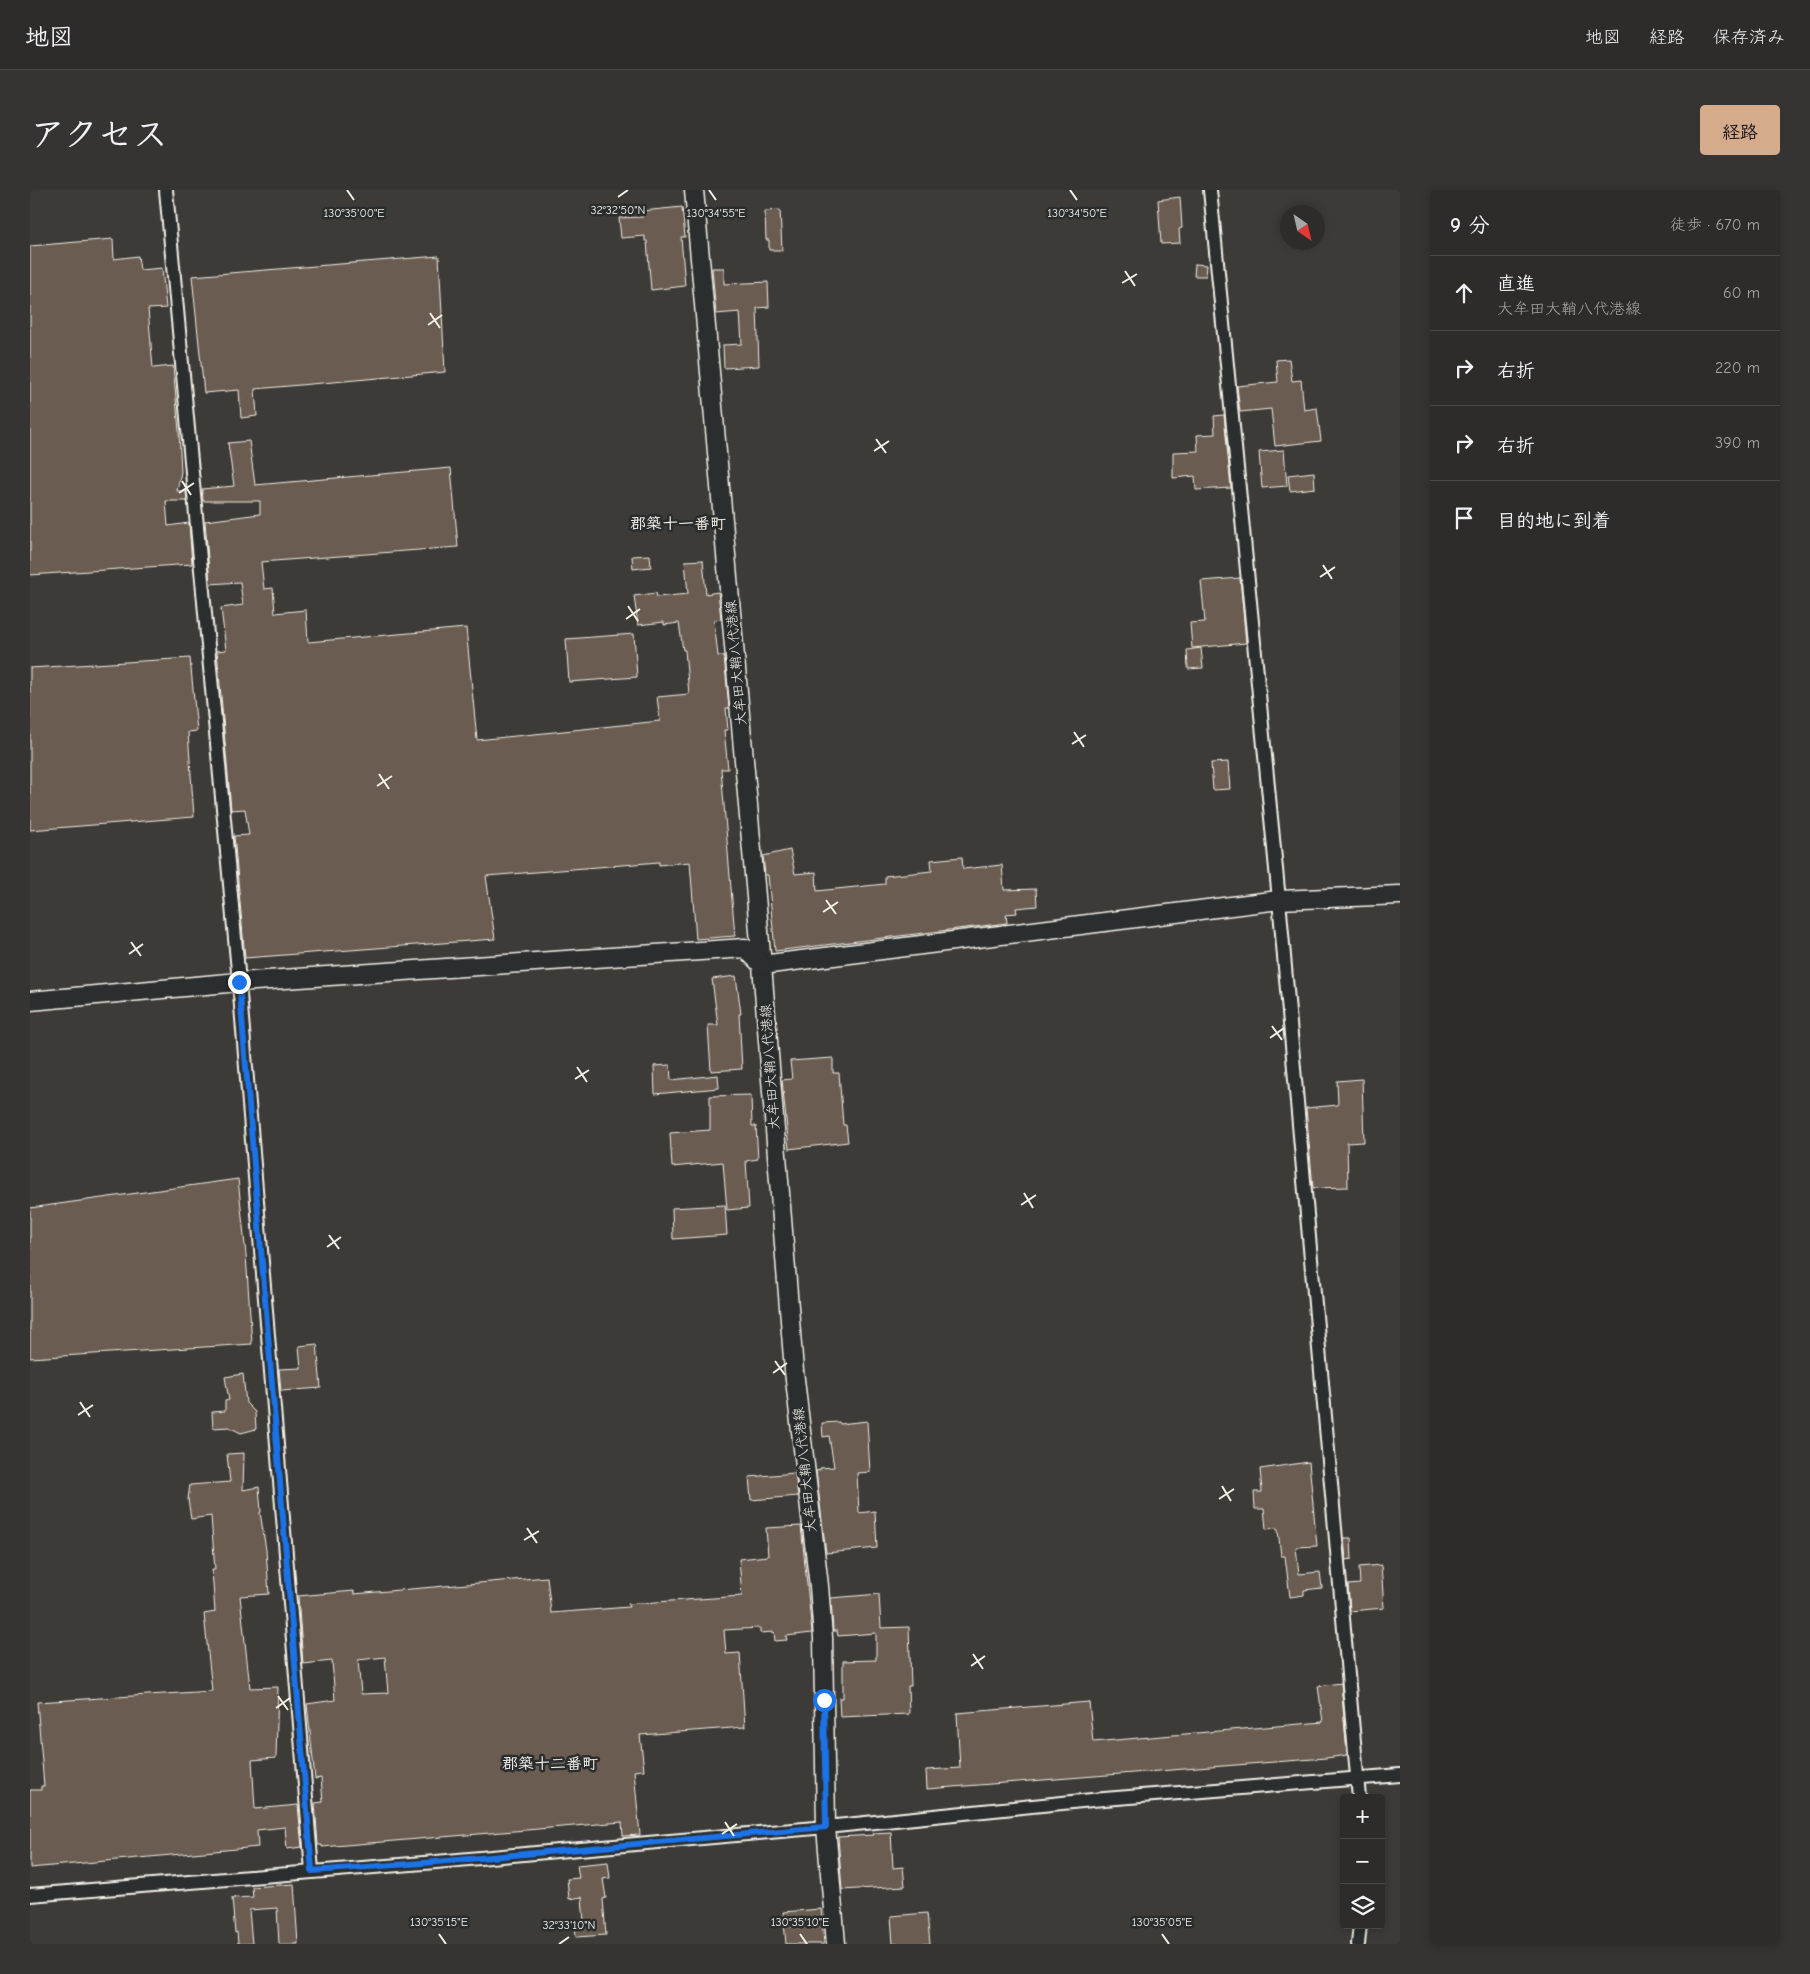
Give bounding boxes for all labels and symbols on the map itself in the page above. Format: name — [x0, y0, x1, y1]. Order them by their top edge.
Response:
text: 32°32'50"N — [590, 203, 646, 217]
north arrow — [1280, 205, 1325, 250]
text: 130°35'00"E — [323, 206, 385, 220]
text: 130°34'55"E — [687, 206, 745, 220]
text: 130°34'50"E — [1047, 206, 1107, 220]
district label: 郡築十一番町 — [630, 515, 726, 533]
street label: 大牟田大鞘八代港線 — [722, 599, 750, 727]
route end — [228, 971, 251, 994]
street label: 大牟田大鞘八代港線 — [757, 1004, 783, 1130]
street label: 大牟田大鞘八代港線 — [790, 1406, 820, 1534]
route start — [813, 1689, 836, 1712]
district label: 郡築十二番町 — [502, 1755, 598, 1773]
text: 130°35'15"E — [410, 1915, 468, 1929]
text: 130°35'10"E — [771, 1915, 829, 1929]
text: 130°35'05"E — [1132, 1915, 1192, 1929]
text: 32°33'10"N — [542, 1918, 596, 1932]

